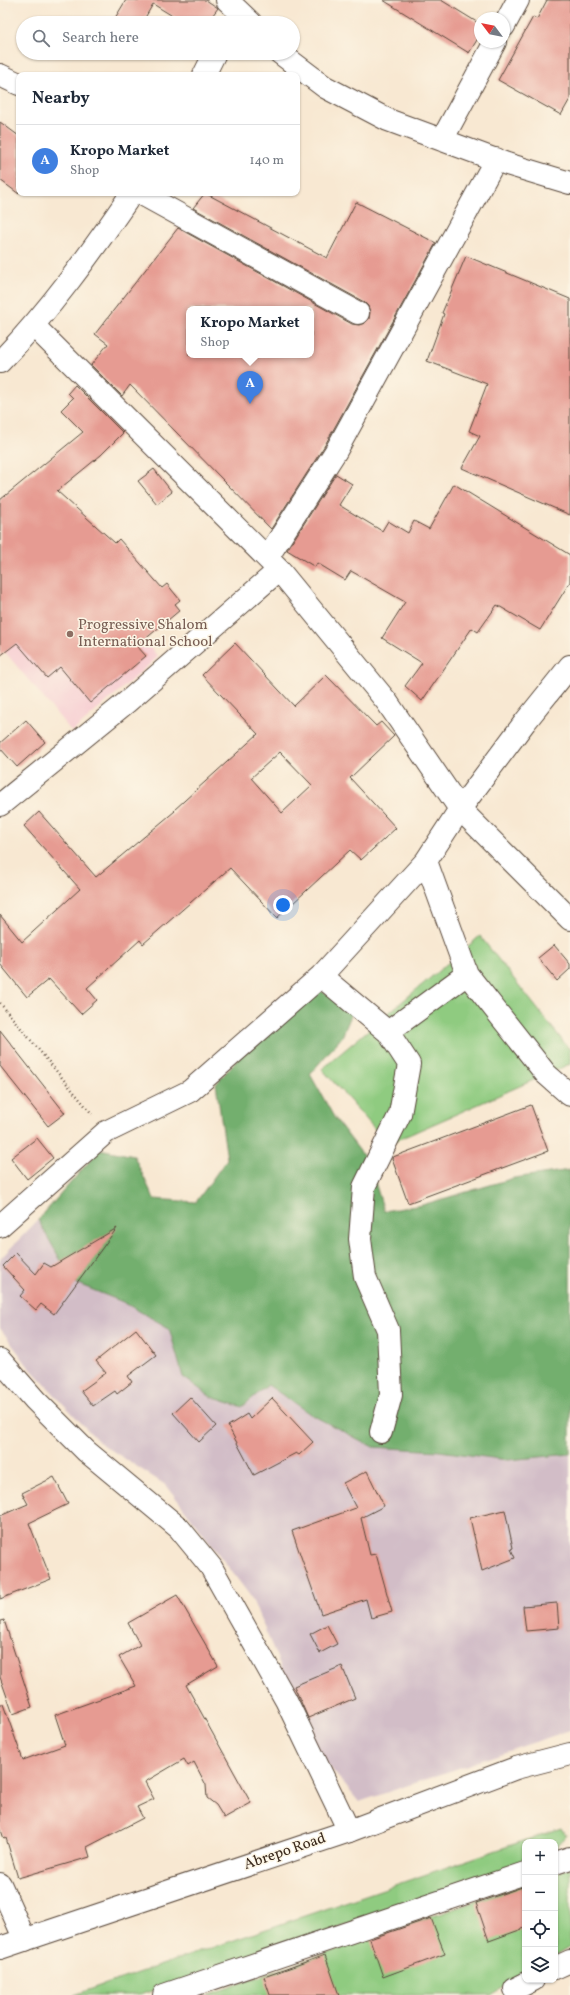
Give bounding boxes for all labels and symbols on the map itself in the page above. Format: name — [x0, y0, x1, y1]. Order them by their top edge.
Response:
north arrow — [474, 12, 510, 48]
pin: A — [237, 371, 263, 404]
place label: Progressive Shalom International School — [78, 615, 213, 653]
marker: Progressive Shalom International School — [65, 629, 75, 639]
your location — [273, 895, 293, 915]
street label: Abrepo Road — [241, 1828, 329, 1876]

